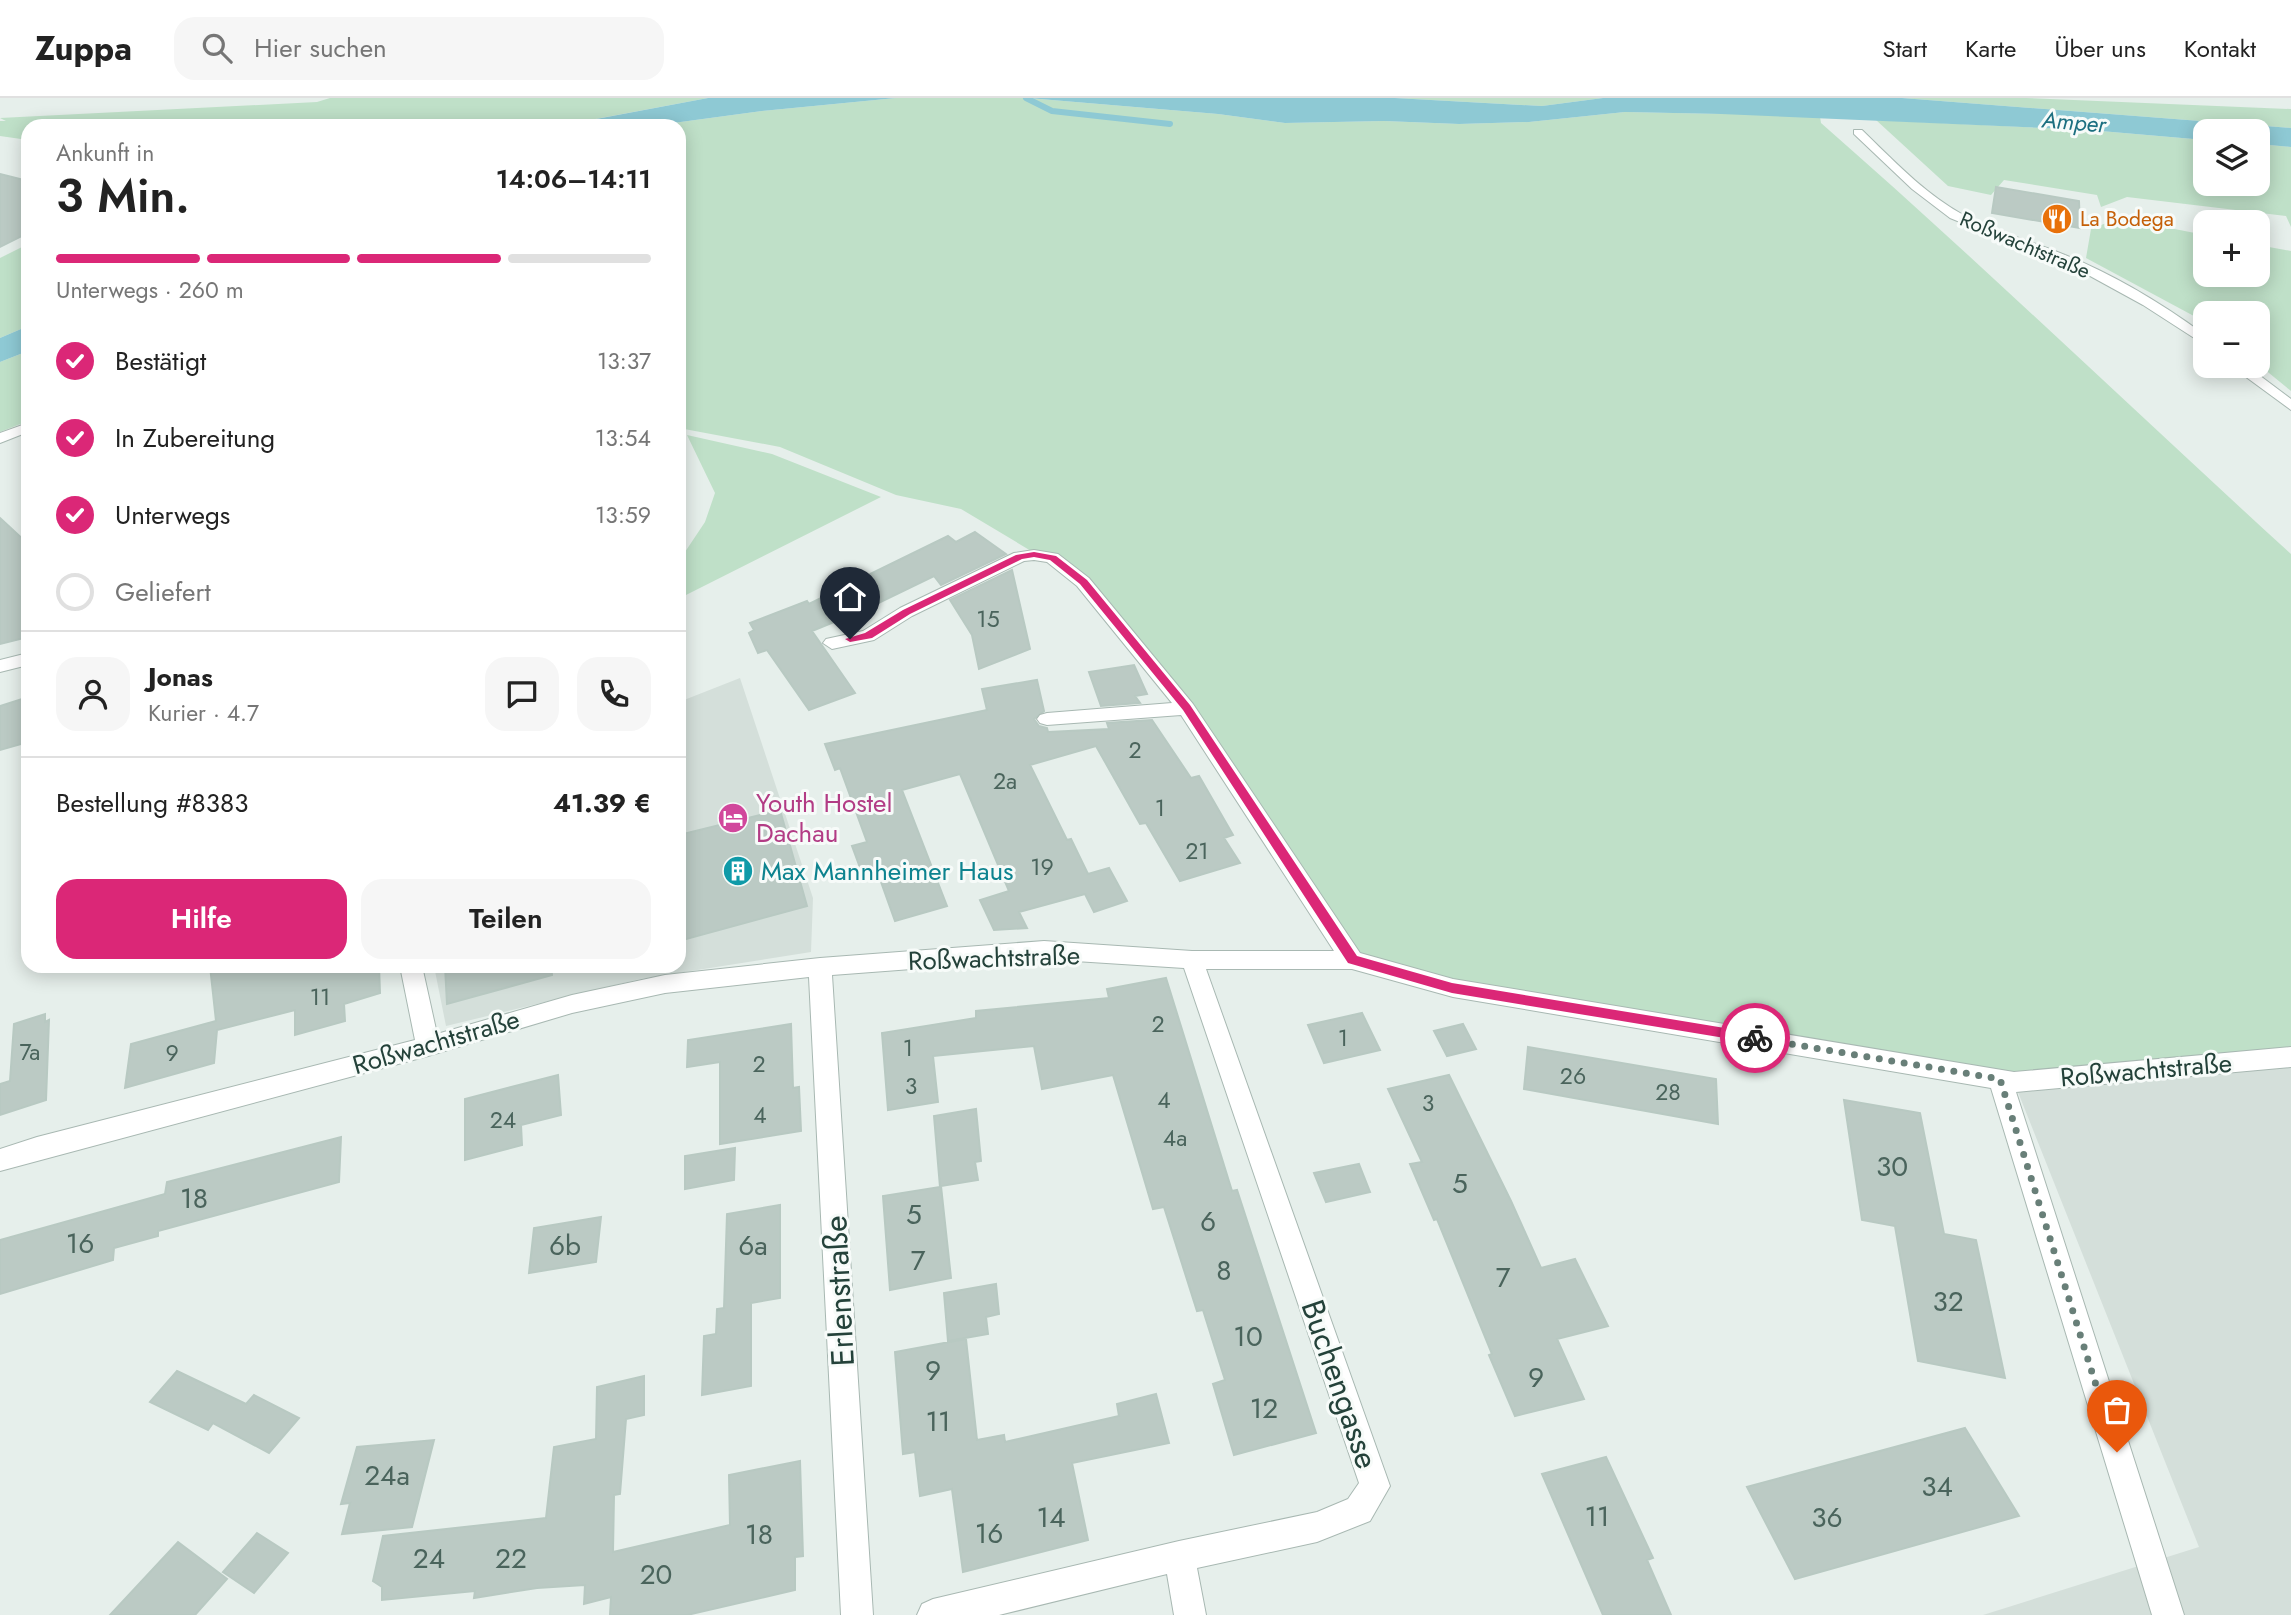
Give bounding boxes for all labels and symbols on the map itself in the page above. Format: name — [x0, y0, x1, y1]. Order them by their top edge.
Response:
water label: Amper — [2040, 102, 2109, 142]
restaurant icon: La Bodega — [2040, 202, 2074, 236]
street label: Roßwachtstraße — [1955, 204, 2095, 286]
place label: La Bodega — [2080, 204, 2174, 234]
pin — [820, 567, 880, 639]
house number: 15 — [976, 602, 1000, 636]
house number: 2 — [1128, 733, 1142, 767]
house number: 2a — [993, 764, 1017, 798]
place label: Youth Hostel Dachau — [756, 784, 892, 852]
house number: 1 — [1155, 791, 1165, 825]
hotel icon: Youth Hostel Dachau — [716, 801, 750, 835]
house number: 21 — [1185, 834, 1209, 868]
house number: 19 — [1030, 850, 1054, 884]
place label: Max Mannheimer Haus — [761, 852, 1014, 890]
building icon: Max Mannheimer Haus — [721, 854, 755, 888]
street label: Roßwachtstraße — [907, 936, 1081, 980]
house number: 11 — [310, 980, 330, 1014]
street label: Roßwachtstraße — [348, 1000, 524, 1084]
courier — [1720, 1003, 1790, 1073]
house number: 2 — [1151, 1007, 1165, 1041]
house number: 1 — [1338, 1021, 1348, 1055]
house number: 1 — [903, 1031, 913, 1065]
house number: 7a — [20, 1035, 40, 1069]
house number: 9 — [165, 1036, 179, 1070]
street label: Roßwachtstraße — [2059, 1044, 2233, 1096]
house number: 2 — [752, 1047, 766, 1081]
house number: 26 — [1560, 1059, 1586, 1093]
house number: 3 — [905, 1069, 917, 1103]
house number: 28 — [1655, 1075, 1681, 1109]
house number: 4 — [1157, 1083, 1171, 1117]
house number: 3 — [1422, 1086, 1434, 1120]
house number: 4 — [753, 1098, 767, 1132]
house number: 24 — [490, 1103, 516, 1137]
house number: 4a — [1163, 1121, 1187, 1155]
house number: 30 — [1876, 1146, 1908, 1187]
house number: 5 — [1452, 1163, 1468, 1204]
house number: 18 — [180, 1178, 208, 1219]
house number: 5 — [906, 1194, 922, 1235]
house number: 6 — [1200, 1201, 1216, 1242]
street label: Erlenstraße — [812, 1215, 866, 1367]
house number: 16 — [66, 1223, 94, 1264]
house number: 6b — [549, 1225, 581, 1266]
house number: 6a — [738, 1225, 768, 1266]
house number: 7 — [911, 1240, 926, 1281]
house number: 8 — [1216, 1250, 1232, 1291]
house number: 7 — [1496, 1257, 1511, 1298]
house number: 32 — [1932, 1281, 1964, 1322]
street label: Buchengasse — [1290, 1293, 1390, 1475]
house number: 10 — [1233, 1316, 1263, 1357]
house number: 9 — [925, 1350, 941, 1391]
house number: 9 — [1528, 1357, 1544, 1398]
pin — [2087, 1380, 2147, 1452]
house number: 12 — [1250, 1388, 1278, 1429]
house number: 11 — [925, 1401, 951, 1442]
house number: 24a — [364, 1455, 410, 1496]
house number: 34 — [1921, 1466, 1953, 1507]
house number: 11 — [1584, 1496, 1610, 1537]
house number: 14 — [1037, 1497, 1065, 1538]
house number: 36 — [1811, 1497, 1843, 1538]
house number: 16 — [975, 1513, 1003, 1554]
house number: 18 — [745, 1514, 773, 1555]
house number: 24 — [413, 1538, 445, 1579]
house number: 22 — [495, 1538, 527, 1579]
house number: 20 — [640, 1554, 672, 1595]

